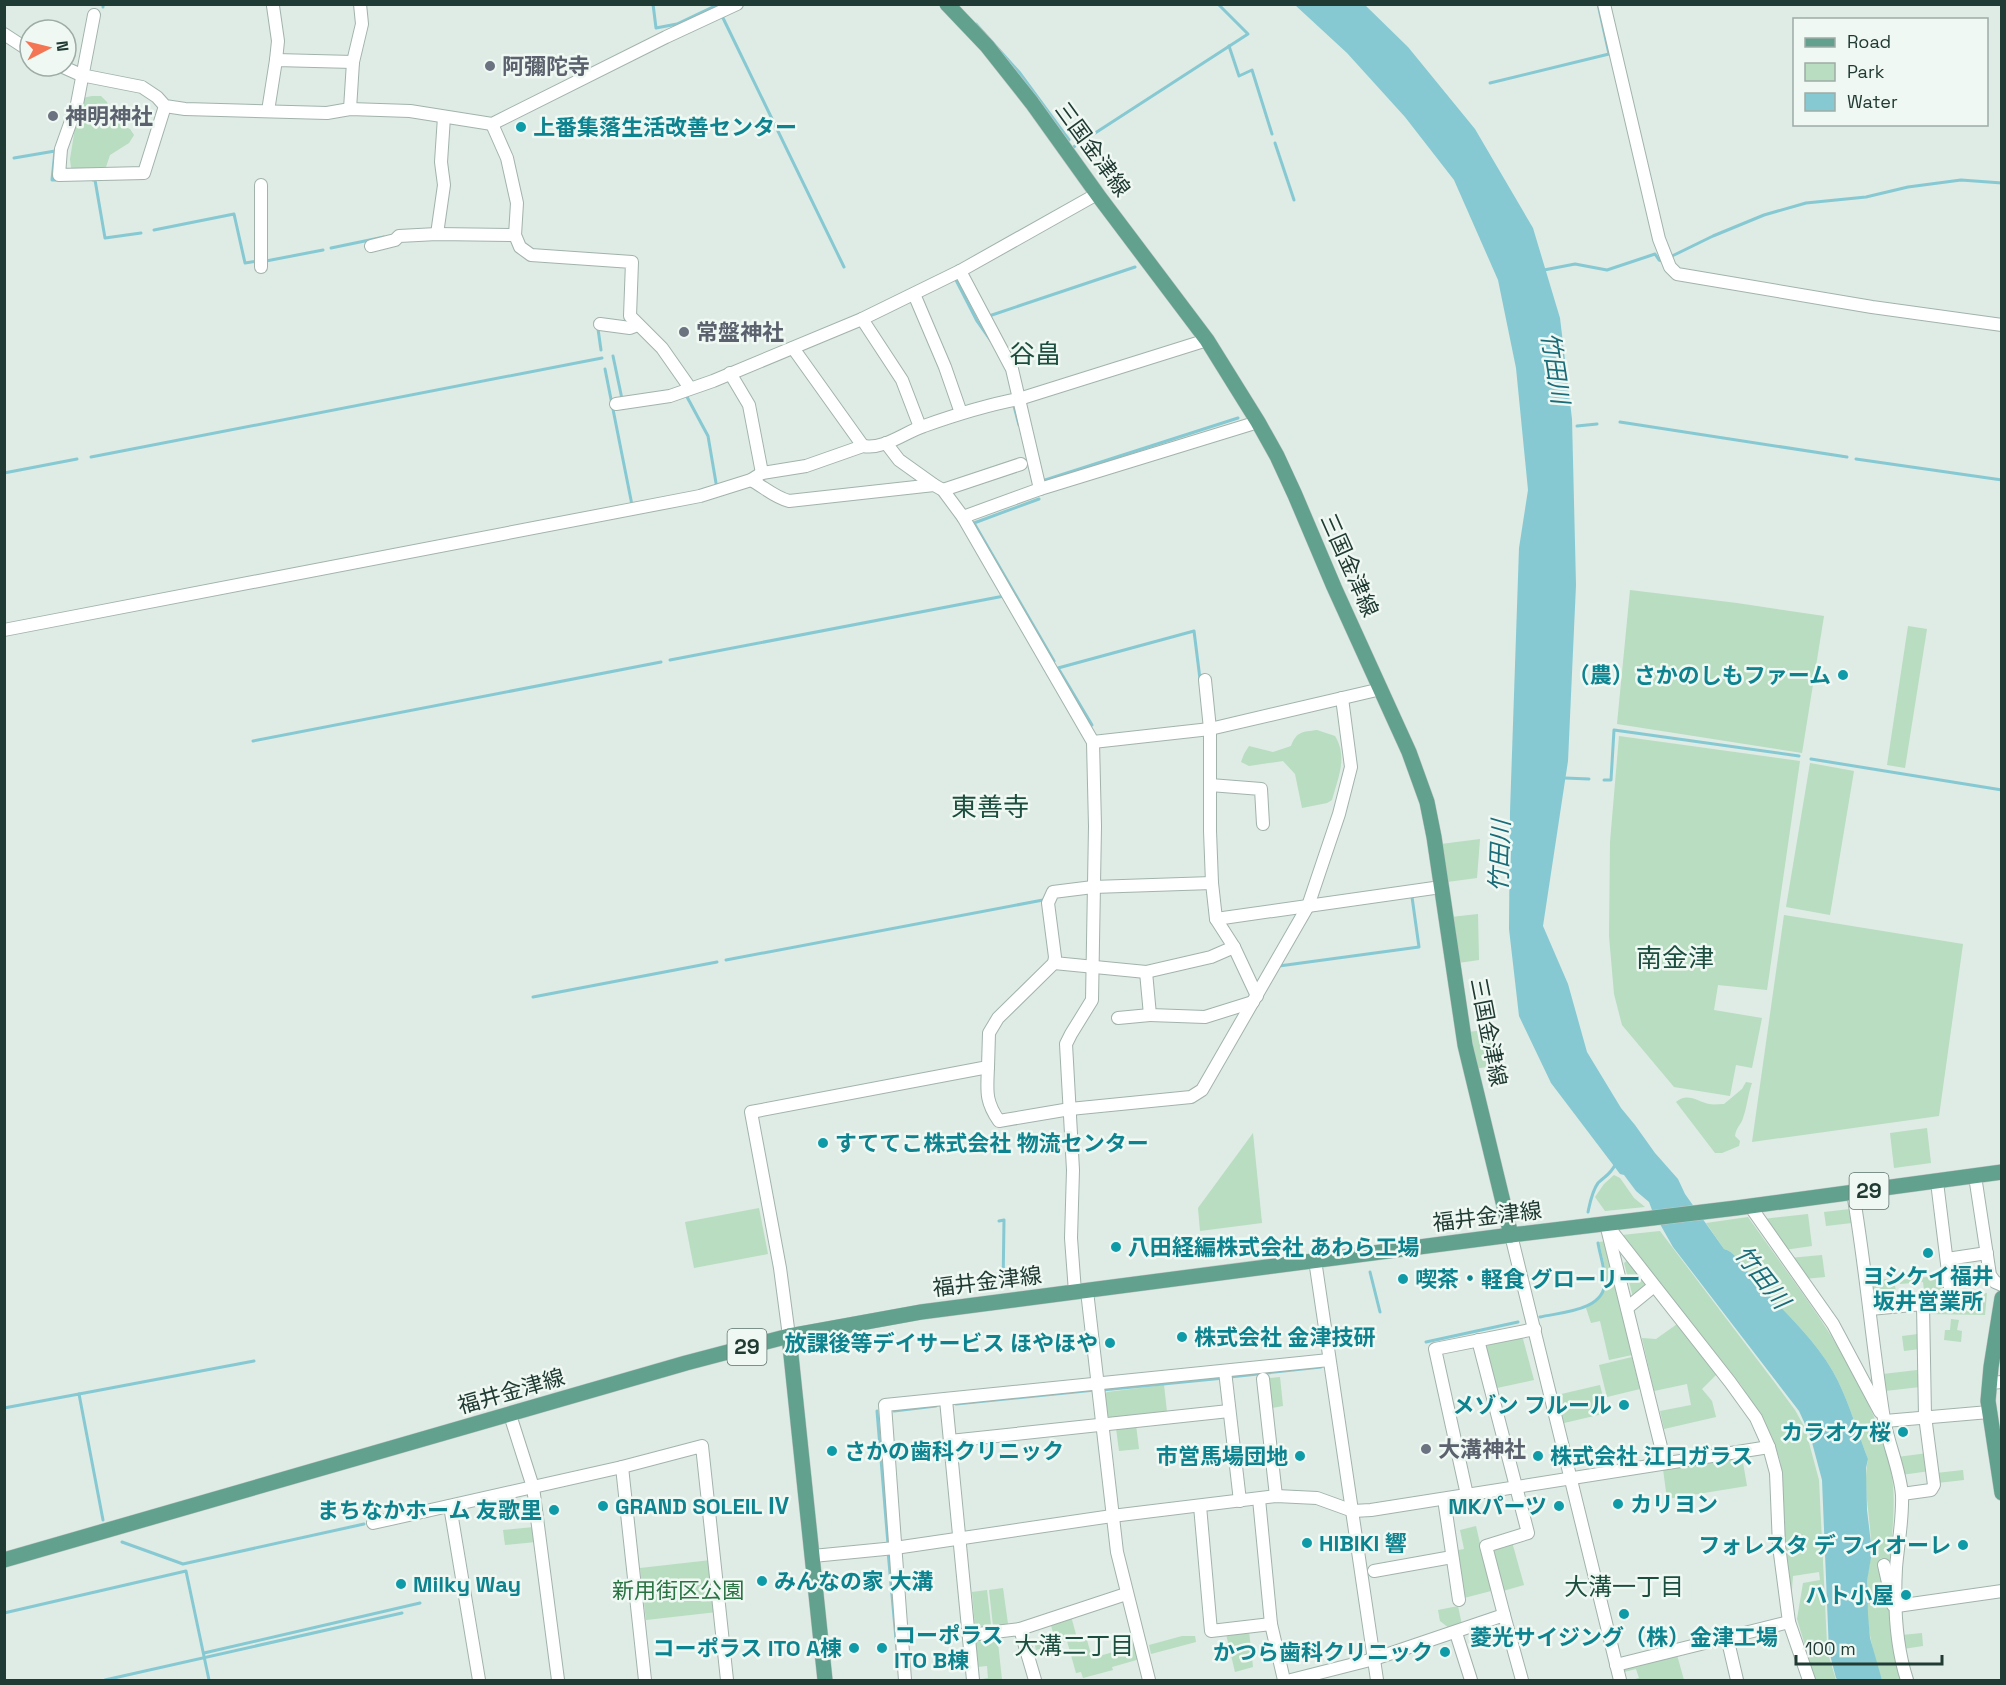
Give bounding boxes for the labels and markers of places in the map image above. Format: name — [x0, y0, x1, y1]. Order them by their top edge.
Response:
place label: 阿彌陀寺 — [502, 52, 590, 80]
marker: 阿彌陀寺 — [483, 59, 497, 73]
place label: 神明神社 — [65, 102, 153, 130]
marker: 神明神社 — [46, 109, 60, 123]
place label: 上番集落生活改善センター — [533, 113, 797, 141]
marker: 上番集落生活改善センター — [514, 120, 528, 134]
place label: 常盤神社 — [696, 318, 784, 346]
marker: 常盤神社 — [677, 325, 691, 339]
place label: （農）さかのしもファーム — [1568, 661, 1831, 689]
marker: （農）さかのしもファーム — [1836, 668, 1850, 682]
place label: すててこ株式会社 物流センター — [835, 1129, 1149, 1157]
marker: すててこ株式会社 物流センター — [816, 1136, 830, 1150]
place label: 八田経編株式会社 あわら工場 — [1128, 1233, 1420, 1261]
marker: 八田経編株式会社 あわら工場 — [1109, 1240, 1123, 1254]
marker: ヨシケイ福井 坂井営業所 — [1921, 1246, 1935, 1260]
place label: ヨシケイ福井 坂井営業所 — [1862, 1262, 1994, 1315]
place label: 喫茶・軽食 グローリー — [1415, 1265, 1641, 1293]
marker: 喫茶・軽食 グローリー — [1396, 1272, 1410, 1286]
place label: 株式会社 金津技研 — [1194, 1323, 1376, 1351]
place label: 放課後等デイサービス ほやほや — [784, 1329, 1098, 1357]
marker: 株式会社 金津技研 — [1175, 1330, 1189, 1344]
marker: 放課後等デイサービス ほやほや — [1103, 1336, 1117, 1350]
place label: メゾン フルール — [1452, 1391, 1612, 1419]
marker: メゾン フルール — [1617, 1398, 1631, 1412]
place label: カラオケ桜 — [1781, 1418, 1891, 1446]
marker: カラオケ桜 — [1896, 1425, 1910, 1439]
place label: 大溝神社 — [1438, 1435, 1526, 1463]
place label: さかの歯科クリニック — [844, 1437, 1064, 1465]
place label: 市営馬場団地 — [1156, 1442, 1288, 1470]
marker: 大溝神社 — [1419, 1442, 1433, 1456]
place label: 株式会社 江口ガラス — [1550, 1442, 1753, 1470]
marker: さかの歯科クリニック — [825, 1444, 839, 1458]
marker: 市営馬場団地 — [1293, 1449, 1307, 1463]
marker: 株式会社 江口ガラス — [1531, 1449, 1545, 1463]
place label: カリヨン — [1630, 1490, 1718, 1518]
place label: GRAND SOLEIL Ⅳ — [615, 1492, 789, 1520]
place label: MKパーツ — [1448, 1492, 1547, 1520]
place label: まちなかホーム 友歌里 — [317, 1496, 542, 1524]
marker: カリヨン — [1611, 1497, 1625, 1511]
marker: GRAND SOLEIL Ⅳ — [596, 1499, 610, 1513]
marker: MKパーツ — [1552, 1499, 1566, 1513]
marker: まちなかホーム 友歌里 — [547, 1503, 561, 1517]
place label: HIBIKI 響 — [1319, 1529, 1407, 1557]
place label: フォレスタ デ フィオーレ — [1698, 1531, 1951, 1559]
marker: HIBIKI 響 — [1300, 1536, 1314, 1550]
marker: フォレスタ デ フィオーレ — [1956, 1538, 1970, 1552]
place label: みんなの家 大溝 — [774, 1567, 934, 1595]
place label: Milky Way — [413, 1570, 521, 1598]
marker: みんなの家 大溝 — [755, 1574, 769, 1588]
marker: Milky Way — [394, 1577, 408, 1591]
place label: ハト小屋 — [1805, 1581, 1894, 1609]
marker: ハト小屋 — [1899, 1588, 1913, 1602]
marker: 菱光サイジング（株）金津工場 — [1617, 1607, 1631, 1621]
place label: コーポラス ITO B棟 — [894, 1621, 1004, 1674]
place label: 菱光サイジング（株）金津工場 — [1470, 1623, 1778, 1651]
place label: コーポラス ITO A棟 — [653, 1634, 842, 1662]
place label: かつら歯科クリニック — [1213, 1638, 1433, 1666]
marker: コーポラス ITO A棟 — [847, 1641, 861, 1655]
marker: コーポラス ITO B棟 — [875, 1641, 889, 1655]
marker: かつら歯科クリニック — [1438, 1645, 1452, 1659]

